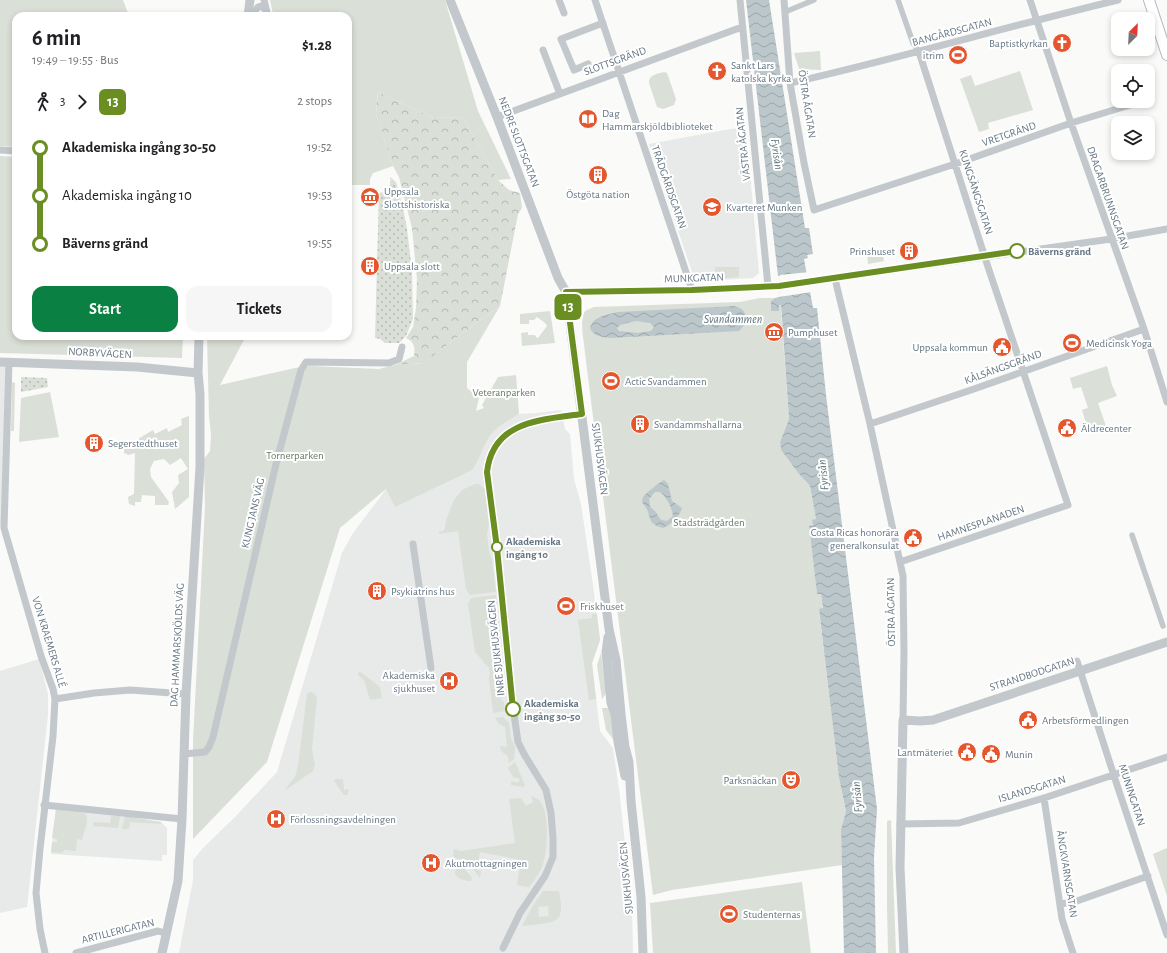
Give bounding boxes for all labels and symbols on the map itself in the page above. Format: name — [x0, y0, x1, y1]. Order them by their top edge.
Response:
north arrow — [1111, 12, 1155, 56]
street label: BANGÅRDSGATAN — [911, 15, 993, 48]
church icon: Baptistkyrkan — [1051, 32, 1073, 54]
place label: Baptistkyrkan — [989, 38, 1048, 49]
sports icon: itrim — [947, 44, 969, 66]
street label: SLOTTSGRÄND — [582, 45, 648, 77]
place label: itrim — [923, 50, 944, 61]
church icon: Sankt Lars katolska kyrka — [706, 60, 728, 82]
place label: Sankt Lars katolska kyrka — [731, 60, 791, 84]
street label: ÖSTRA ÅGATAN — [796, 69, 819, 139]
street label: NEDRE SLOTTSGATAN — [497, 95, 541, 189]
street label: VÄSTRA ÅGATAN — [733, 107, 752, 182]
library icon: Dag Hammarskjöldbiblioteket — [577, 108, 599, 130]
place label: Dag Hammarskjöldbiblioteket — [602, 108, 713, 132]
street label: VRETGRÄND — [981, 120, 1037, 148]
water label: Fyrisån — [769, 138, 785, 170]
street label: TRÄDGÅRDSGATAN — [650, 144, 689, 230]
street label: DRAGARBRUNNSGATAN — [1085, 145, 1131, 251]
street label: KUNGSÄNGSGATAN — [957, 148, 995, 236]
building icon: Östgöta nation — [587, 164, 609, 186]
museum icon: Uppsala Slottshistoriska — [359, 186, 381, 208]
place label: Uppsala Slottshistoriska — [384, 186, 450, 210]
place label: Östgöta nation — [566, 189, 630, 200]
school or university icon: Kvarteret Munken — [701, 196, 723, 218]
place label: Kvarteret Munken — [726, 202, 802, 213]
building icon: Prinshuset — [898, 240, 920, 262]
marker: Bäverns gränd — [1009, 243, 1025, 259]
place label: Prinshuset — [849, 246, 895, 257]
place label: Bäverns gränd — [1028, 246, 1091, 257]
building icon: Uppsala slott — [359, 255, 381, 277]
place label: Uppsala slott — [384, 261, 440, 272]
street label: MUNKGATAN — [664, 271, 724, 285]
line badge: 13 — [550, 294, 586, 320]
water label: Svandammen — [704, 313, 762, 325]
museum icon: Pumphuset — [763, 321, 785, 343]
place label: Pumphuset — [788, 327, 838, 338]
sports icon: Medicinsk Yoga — [1061, 332, 1083, 354]
public building icon: Uppsala kommun — [991, 336, 1013, 358]
place label: Medicinsk Yoga — [1086, 338, 1152, 349]
place label: Uppsala kommun — [913, 342, 988, 353]
street label: NORBYVÄGEN — [68, 346, 132, 360]
street label: KÅLSÄNGSGRÄND — [963, 347, 1043, 386]
sports icon: Actic Svandammen — [600, 370, 622, 392]
place label: Actic Svandammen — [625, 376, 707, 387]
park label: Veteranparken — [472, 387, 536, 398]
building icon: Svandammshallarna — [629, 413, 651, 435]
public building icon: Äldrecenter — [1056, 417, 1078, 439]
place label: Svandammshallarna — [654, 419, 742, 430]
street label: SJUKHUSVÄGEN — [590, 422, 610, 496]
place label: Äldrecenter — [1081, 423, 1132, 434]
building icon: Segerstedthuset — [83, 432, 105, 454]
place label: Segerstedthuset — [108, 438, 178, 449]
park label: Tornerparken — [266, 450, 324, 461]
water label: Fyrisån — [815, 459, 831, 491]
street label: KUNG JANS VÄG — [240, 477, 266, 549]
street label: HAMNESPLANADEN — [936, 503, 1026, 543]
park label: Stadsträdgården — [673, 517, 745, 528]
place label: Costa Ricas honorära generalkonsulat — [811, 527, 899, 551]
public building icon: Costa Ricas honorära generalkonsulat — [902, 527, 924, 549]
place label: Akademiska ingång 10 — [506, 536, 561, 560]
marker: Akademiska ingång 10 — [491, 541, 503, 553]
street label: ÖSTRA ÅGATAN — [884, 577, 897, 647]
building icon: Psykiatrins hus — [366, 580, 388, 602]
street label: DAG HAMMARSKJÖLDS VÄG — [168, 583, 186, 707]
place label: Psykiatrins hus — [391, 586, 455, 597]
street label: VON KRAEMERS ALLÉ — [30, 595, 69, 689]
sports icon: Friskhuset — [555, 595, 577, 617]
street label: INRE SJUKHUSVÄGEN — [485, 600, 507, 696]
place label: Friskhuset — [580, 601, 624, 612]
street label: STRANDBODGATAN — [988, 655, 1076, 693]
place label: Akademiska sjukhuset — [383, 670, 435, 694]
hospital icon: Akademiska sjukhuset — [438, 670, 460, 692]
place label: Akademiska ingång 30-50 — [524, 698, 581, 722]
marker: Akademiska ingång 30-50 — [505, 701, 521, 717]
public building icon: Arbetsförmedlingen — [1017, 709, 1039, 731]
place label: Arbetsförmedlingen — [1042, 715, 1129, 726]
public building icon: Lantmäteriet — [956, 741, 978, 763]
public building icon: Munin — [980, 743, 1002, 765]
place label: Lantmäteriet — [897, 747, 953, 758]
place label: Munin — [1005, 749, 1033, 760]
street label: MUNINGATAN — [1117, 763, 1147, 827]
theatre icon: Parksnäckan — [780, 769, 802, 791]
street label: ISLANDSGATAN — [997, 774, 1067, 804]
place label: Parksnäckan — [724, 775, 777, 786]
water label: Fyrisån — [850, 781, 864, 813]
hospital icon: Förlossningsavdelningen — [265, 808, 287, 830]
place label: Förlossningsavdelningen — [290, 814, 396, 825]
street label: ÅNGKVARNSGATAN — [1055, 829, 1080, 919]
street label: SJUKHUSVÄGEN — [617, 841, 635, 915]
hospital icon: Akutmottagningen — [420, 852, 442, 874]
place label: Akutmottagningen — [445, 858, 527, 869]
sports icon: Studenternas — [718, 903, 740, 925]
place label: Studenternas — [743, 909, 801, 920]
street label: ARTILLERIGATAN — [80, 917, 156, 945]

